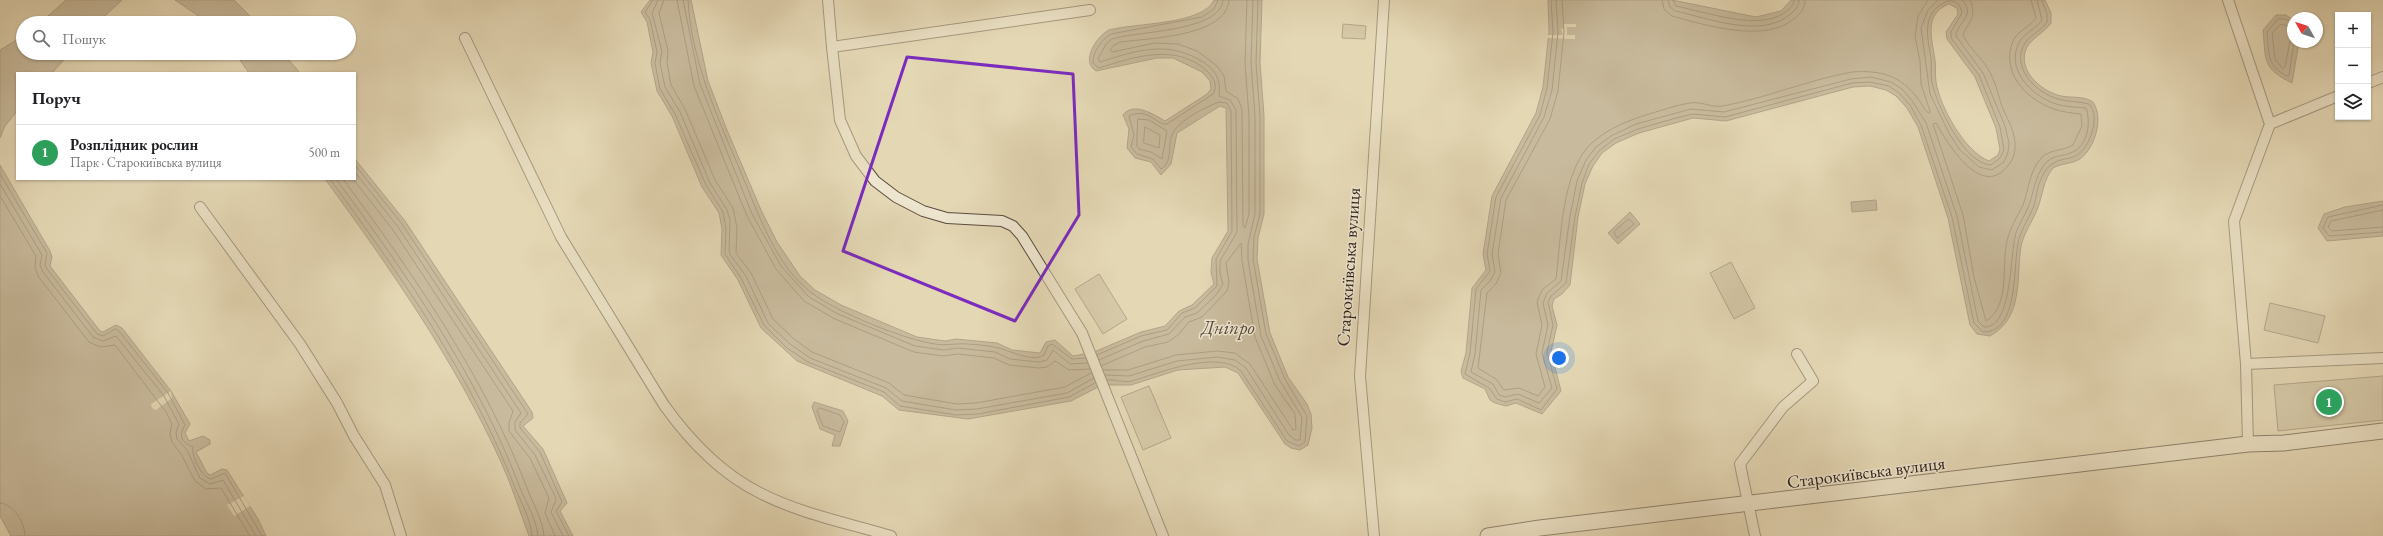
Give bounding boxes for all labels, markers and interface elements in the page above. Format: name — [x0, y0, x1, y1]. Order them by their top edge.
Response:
north arrow — [2287, 12, 2323, 48]
map controls — [2335, 12, 2371, 120]
button: + — [2335, 12, 2371, 48]
search box — [16, 16, 356, 60]
icon: search — [30, 27, 52, 49]
text: Пошук — [62, 29, 106, 48]
button: − — [2335, 48, 2371, 84]
button: layers — [2335, 84, 2371, 120]
text: Поруч — [32, 87, 81, 109]
text: Розплідник рослин — [70, 135, 198, 154]
text: 1 — [42, 144, 48, 161]
text: 500 m — [309, 144, 340, 161]
text: Парк · Старокиївська вулиця — [70, 154, 222, 171]
street label: Старокиївська вулиця — [1331, 187, 1365, 347]
water label: Дніпро — [1199, 315, 1255, 340]
your location — [1549, 348, 1569, 368]
pin: 1 — [2316, 387, 2342, 417]
street label: Старокиївська вулиця — [1786, 451, 1946, 493]

